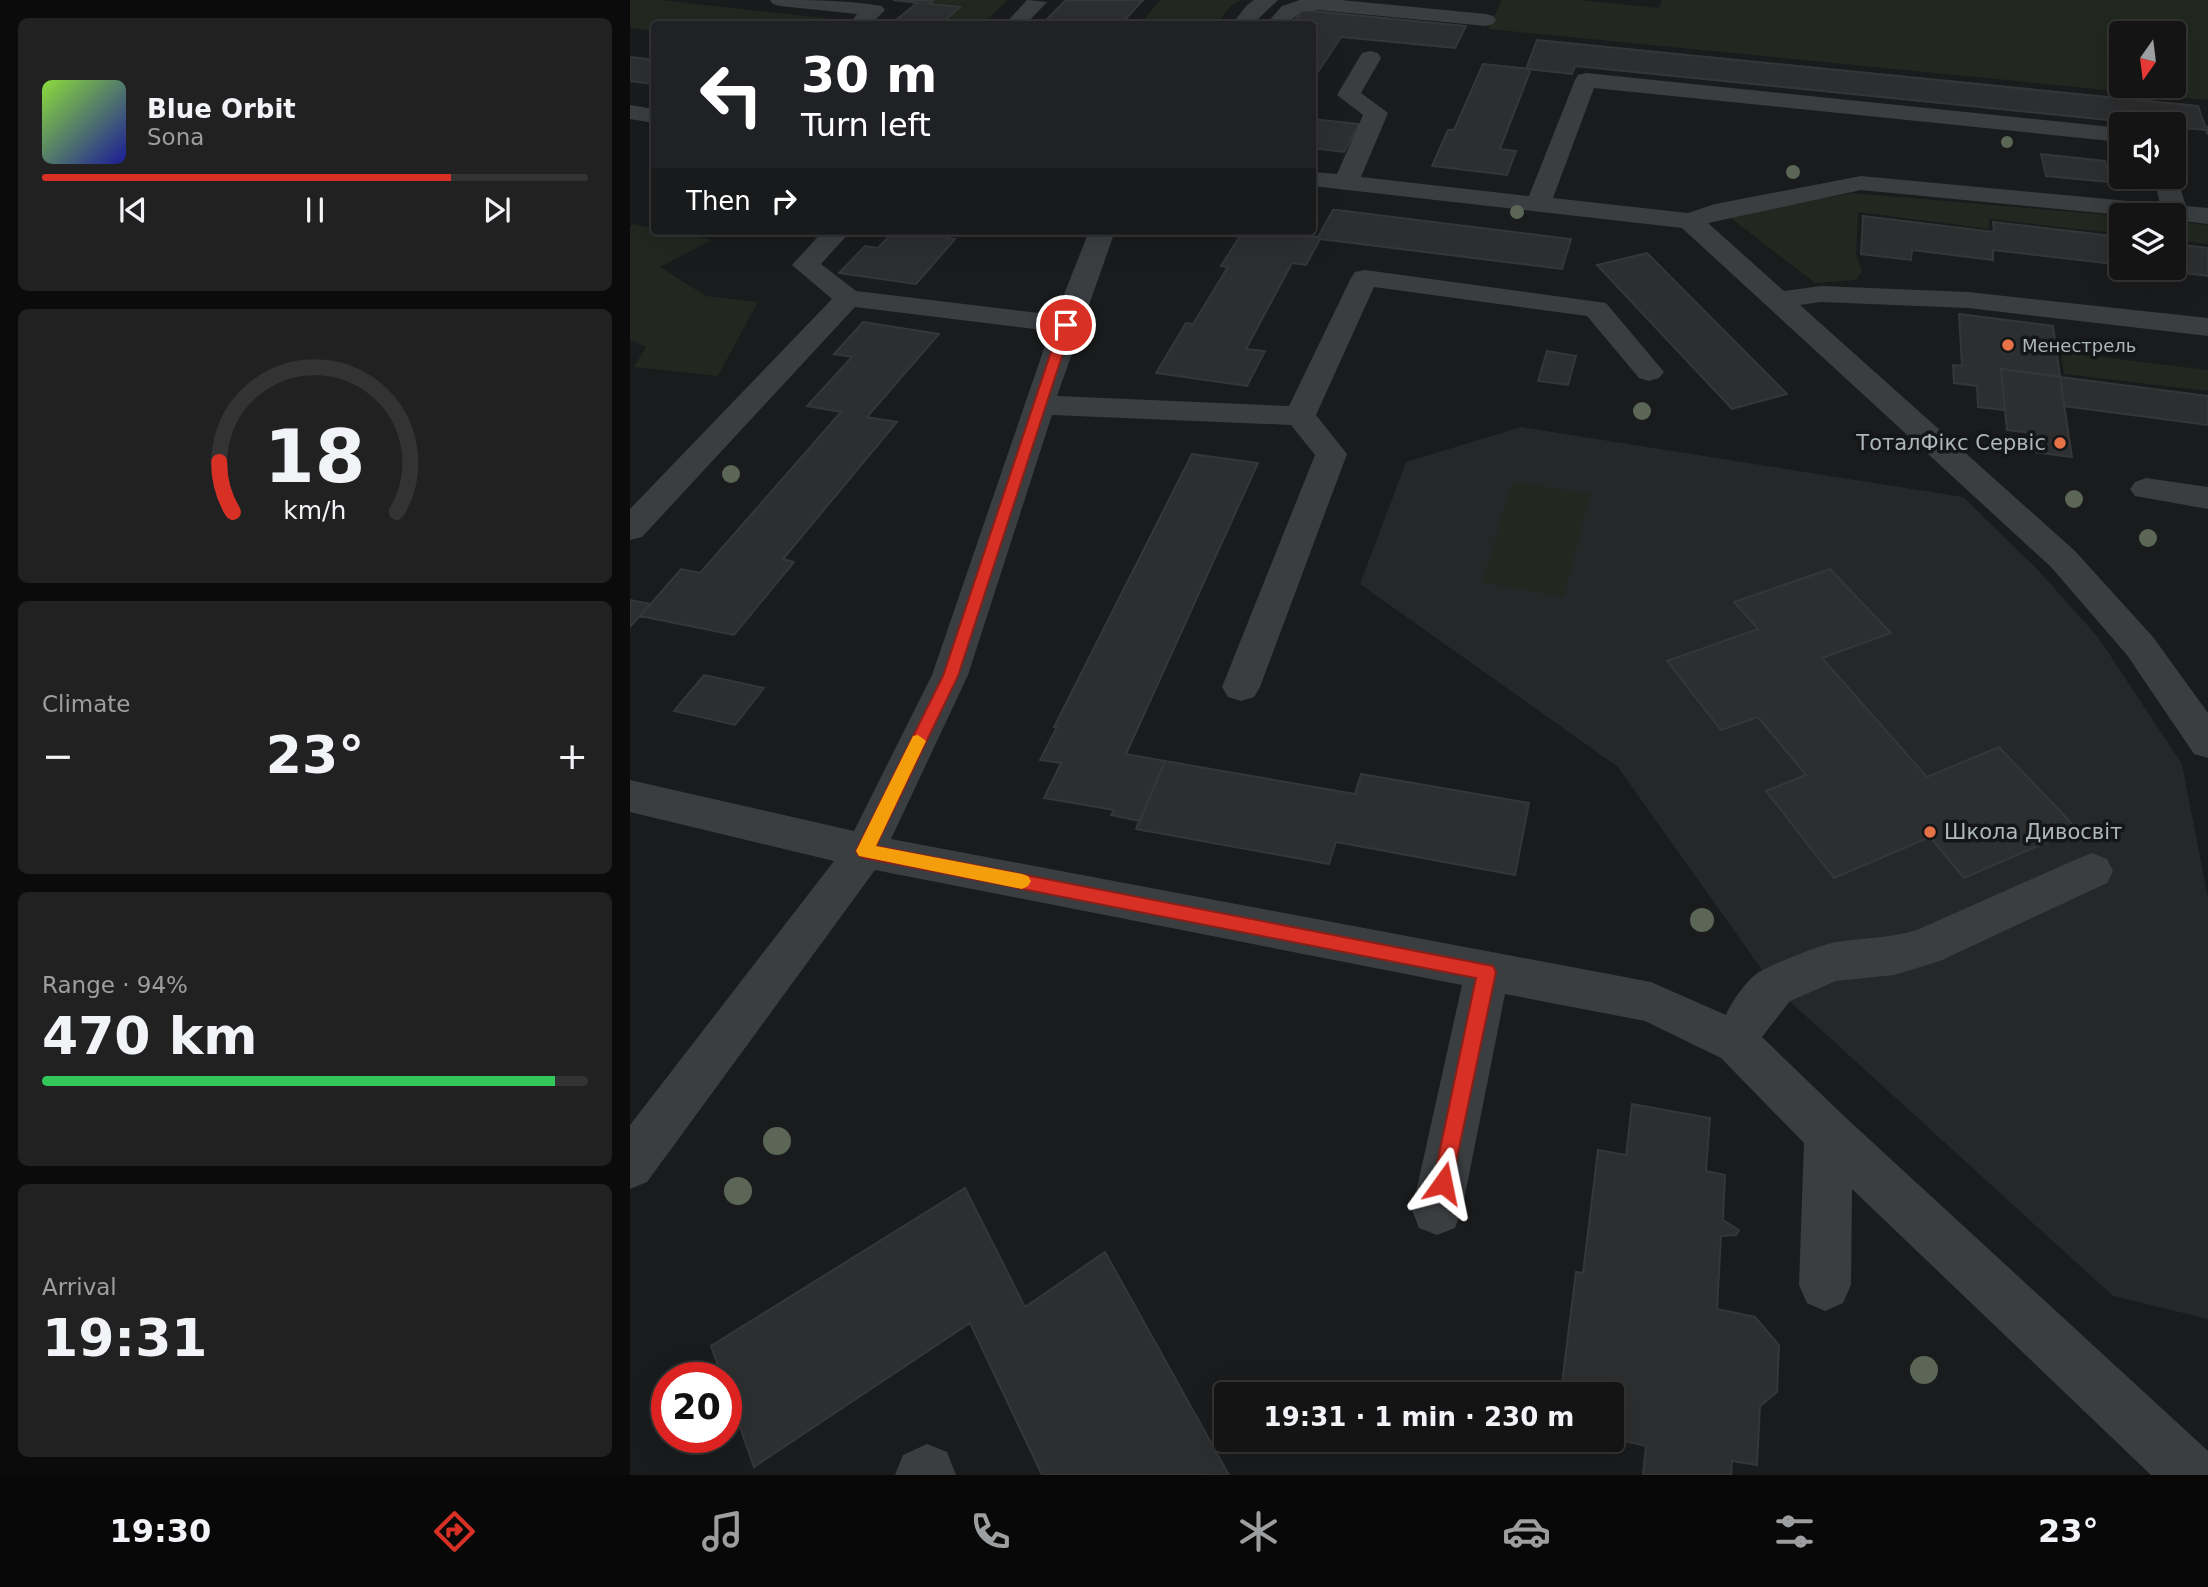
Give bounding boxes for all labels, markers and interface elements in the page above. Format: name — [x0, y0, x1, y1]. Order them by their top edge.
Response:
north arrow — [2109, 21, 2186, 98]
map controls — [2109, 21, 2186, 280]
text: 30 m — [801, 47, 937, 104]
icon: left — [686, 49, 777, 140]
text: Blue Orbit — [147, 94, 296, 124]
text: Turn left — [801, 106, 931, 144]
button: sound — [2109, 112, 2186, 189]
text: Sona — [147, 124, 204, 150]
icon: right — [765, 182, 803, 220]
text: Then — [686, 186, 751, 216]
icon: previous — [114, 191, 152, 229]
icon: pause — [296, 191, 334, 229]
icon: next — [478, 191, 516, 229]
button: layers — [2109, 203, 2186, 280]
pin — [1036, 295, 1096, 355]
icon: arrive — [1047, 306, 1085, 344]
place label: Менестрель — [2022, 335, 2136, 356]
marker: Менестрель — [2000, 337, 2016, 353]
text: 18 — [264, 415, 366, 500]
place label: ТоталФікс Сервіс — [1855, 431, 2046, 455]
marker: ТоталФікс Сервіс — [2052, 435, 2068, 451]
text: km/h — [283, 496, 347, 525]
text: Climate — [42, 691, 131, 717]
text: 23° — [266, 725, 364, 785]
text: − — [42, 734, 74, 778]
text: + — [556, 734, 588, 778]
place label: Школа Дивосвіт — [1944, 820, 2122, 844]
marker: Школа Дивосвіт — [1922, 824, 1938, 840]
text: Range · 94% — [42, 972, 188, 998]
text: 470 km — [42, 1006, 257, 1066]
position arrow — [1406, 1146, 1480, 1220]
text: Arrival — [42, 1274, 117, 1300]
text: 19:31 — [42, 1308, 208, 1368]
speed limit sign: 20 — [651, 1362, 742, 1453]
text: 19:31 · 1 min · 230 m — [1264, 1402, 1574, 1432]
icon: directions — [430, 1507, 479, 1556]
icon: music — [698, 1507, 747, 1556]
icon: phone — [966, 1507, 1015, 1556]
icon: climate — [1234, 1507, 1283, 1556]
icon: car — [1502, 1507, 1551, 1556]
icon: filters — [1770, 1507, 1819, 1556]
text: 19:30 — [109, 1512, 211, 1550]
text: 23° — [2038, 1512, 2098, 1550]

